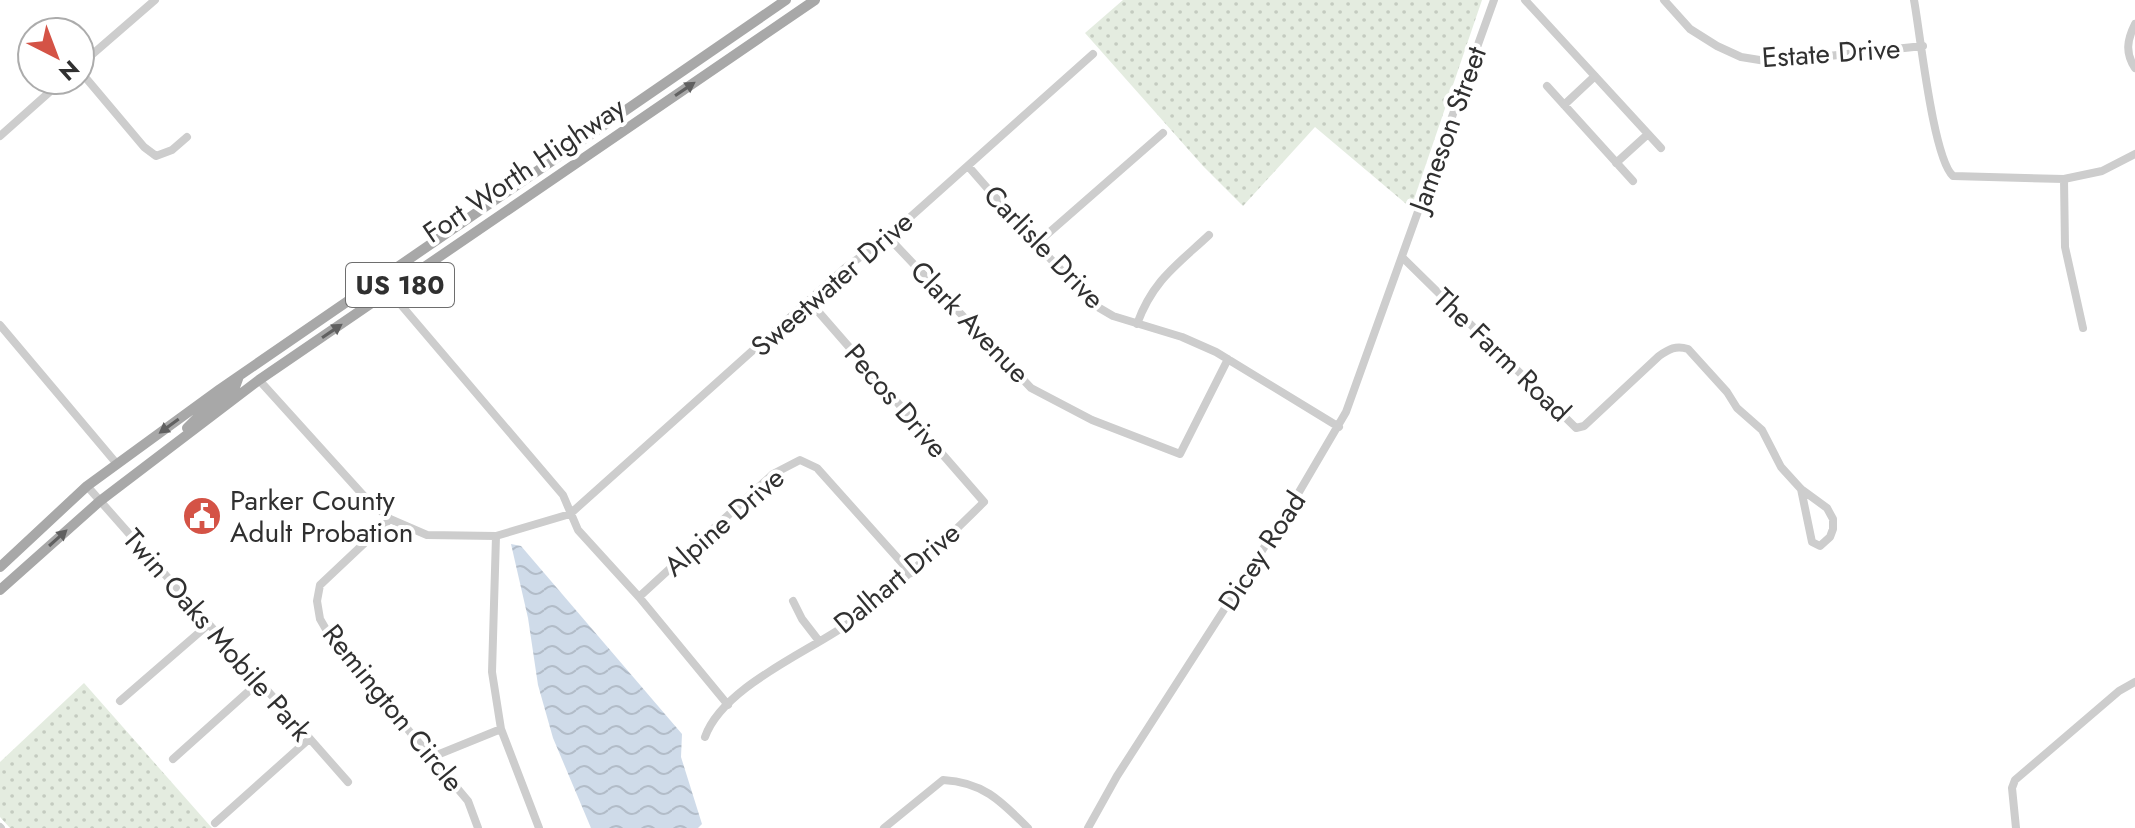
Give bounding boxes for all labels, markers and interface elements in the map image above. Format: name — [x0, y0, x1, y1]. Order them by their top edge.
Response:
north arrow — [16, 16, 96, 96]
street label: Estate Drive — [1760, 28, 1902, 78]
street label: Jameson Street — [1398, 40, 1497, 221]
text: N — [52, 53, 87, 89]
one-way arrow — [675, 82, 696, 97]
street label: Fort Worth Highway — [415, 87, 634, 253]
street label: Carlisle Drive — [974, 176, 1114, 318]
street label: Sweetwater Drive — [742, 202, 922, 366]
street label: Clark Avenue — [901, 251, 1039, 393]
road number: US 180 — [346, 263, 454, 307]
street label: The Farm Road — [1424, 279, 1580, 431]
one-way arrow — [322, 324, 343, 339]
street label: Pecos Drive — [835, 335, 957, 467]
one-way arrow — [158, 418, 180, 434]
street label: Alpine Drive — [655, 458, 793, 586]
place label: Parker County Adult Probation — [230, 480, 413, 553]
street label: Dicey Road — [1208, 483, 1316, 619]
public building icon: Parker County Adult Probation — [181, 495, 223, 537]
street label: Dalhart Drive — [825, 513, 969, 643]
street label: Twin Oaks Mobile Park — [113, 520, 321, 751]
one-way arrow — [48, 530, 68, 547]
street label: Remington Circle — [313, 615, 473, 801]

